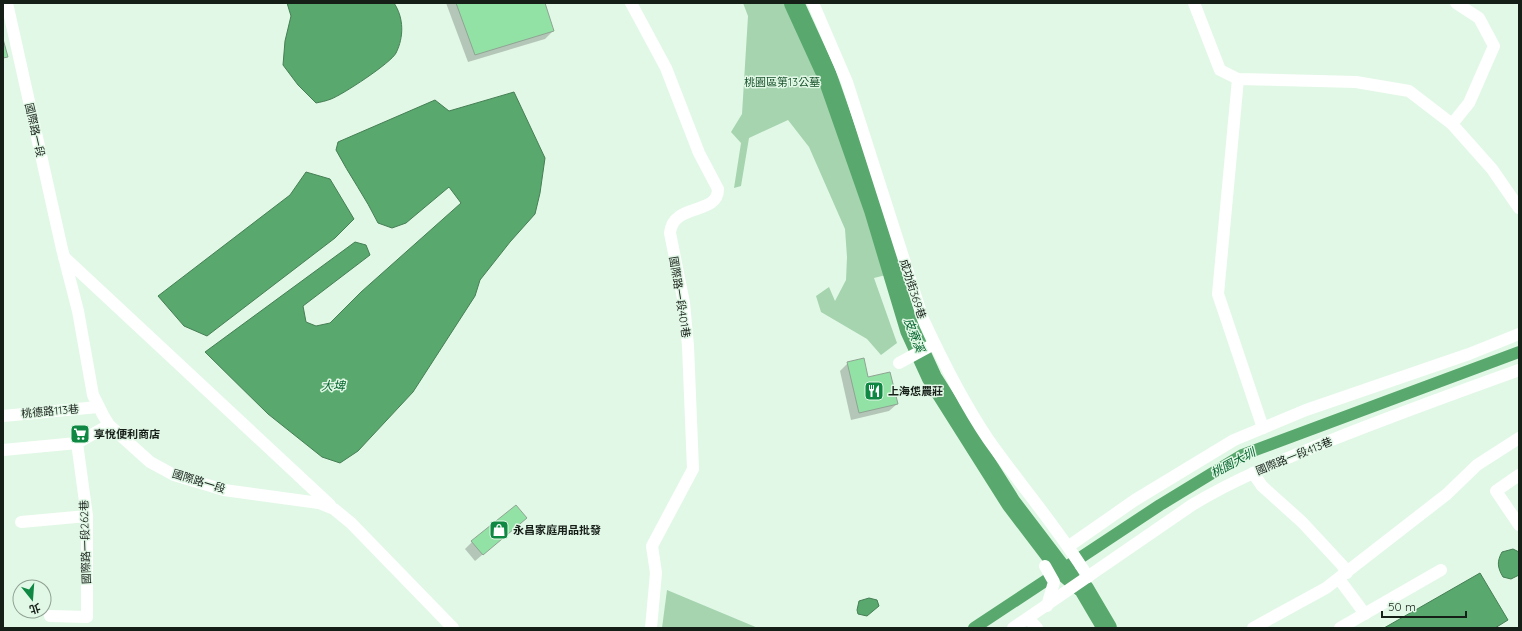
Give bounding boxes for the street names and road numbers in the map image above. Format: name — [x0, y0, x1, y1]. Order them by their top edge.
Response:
street label: 國際路一段 — [22, 102, 48, 158]
street label: 國際路一段401巷 — [667, 255, 693, 339]
street label: 成功街369巷 — [897, 257, 929, 321]
street label: 桃德路113巷 — [21, 402, 79, 420]
street label: 國際路一段413巷 — [1254, 434, 1334, 478]
street label: 國際路一段 — [171, 466, 227, 496]
street label: 國際路一段262巷 — [77, 500, 93, 584]

